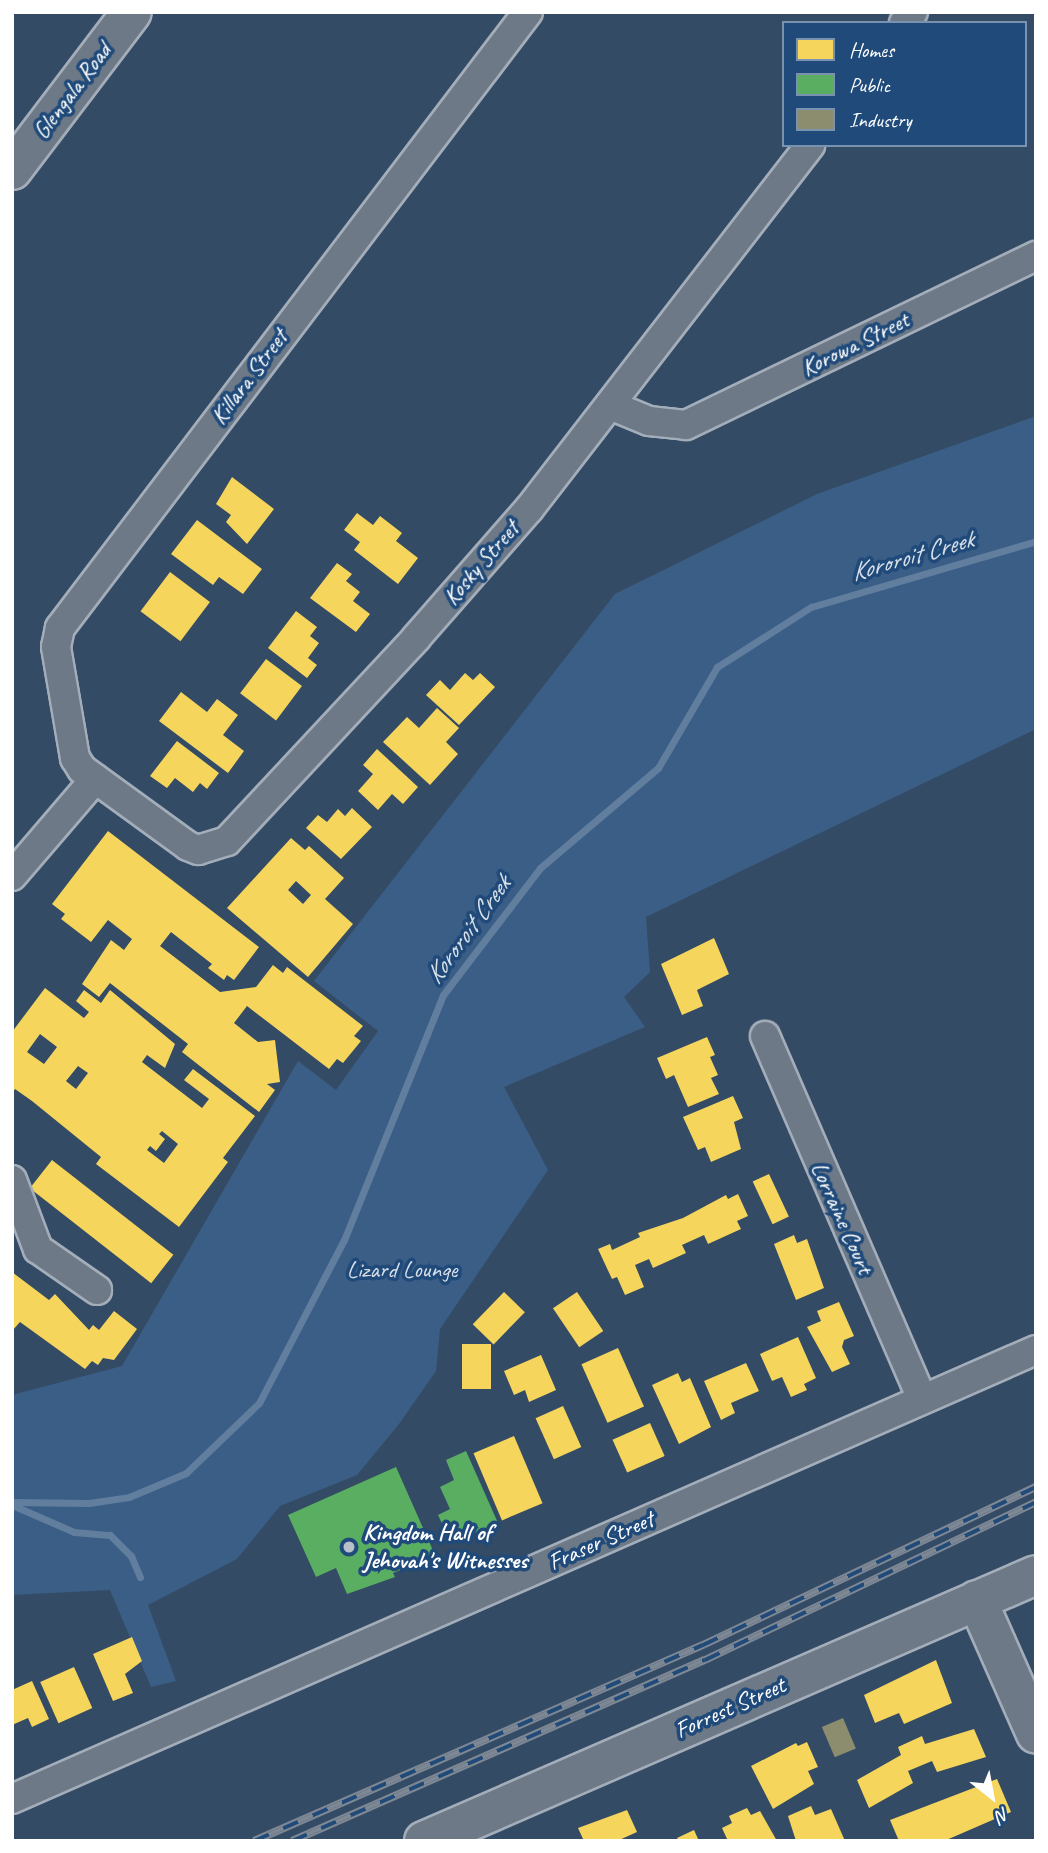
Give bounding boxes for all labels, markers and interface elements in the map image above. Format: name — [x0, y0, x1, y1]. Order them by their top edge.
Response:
legend — [782, 21, 1027, 147]
street label: Glengala Road — [27, 37, 117, 145]
text: Homes — [849, 37, 894, 63]
text: Public — [849, 72, 890, 98]
text: Industry — [849, 107, 912, 133]
street label: Korowa Street — [796, 305, 914, 383]
street label: Killara Street — [204, 324, 294, 430]
street label: Kosky Street — [437, 515, 525, 611]
water label: Kororoit Creek — [847, 524, 977, 588]
water label: Kororoit Creek — [418, 870, 518, 990]
street label: Lorraine Court — [804, 1157, 880, 1279]
park label: Lizard Lounge — [347, 1256, 457, 1284]
street label: Fraser Street — [544, 1505, 658, 1577]
place label: Kingdom Hall of Jehovah's Witnesses — [363, 1519, 527, 1575]
marker: Kingdom Hall of Jehovah's Witnesses — [341, 1539, 357, 1555]
street label: Forrest Street — [670, 1671, 790, 1745]
north arrow — [957, 1762, 1027, 1832]
text: N — [992, 1802, 1014, 1828]

